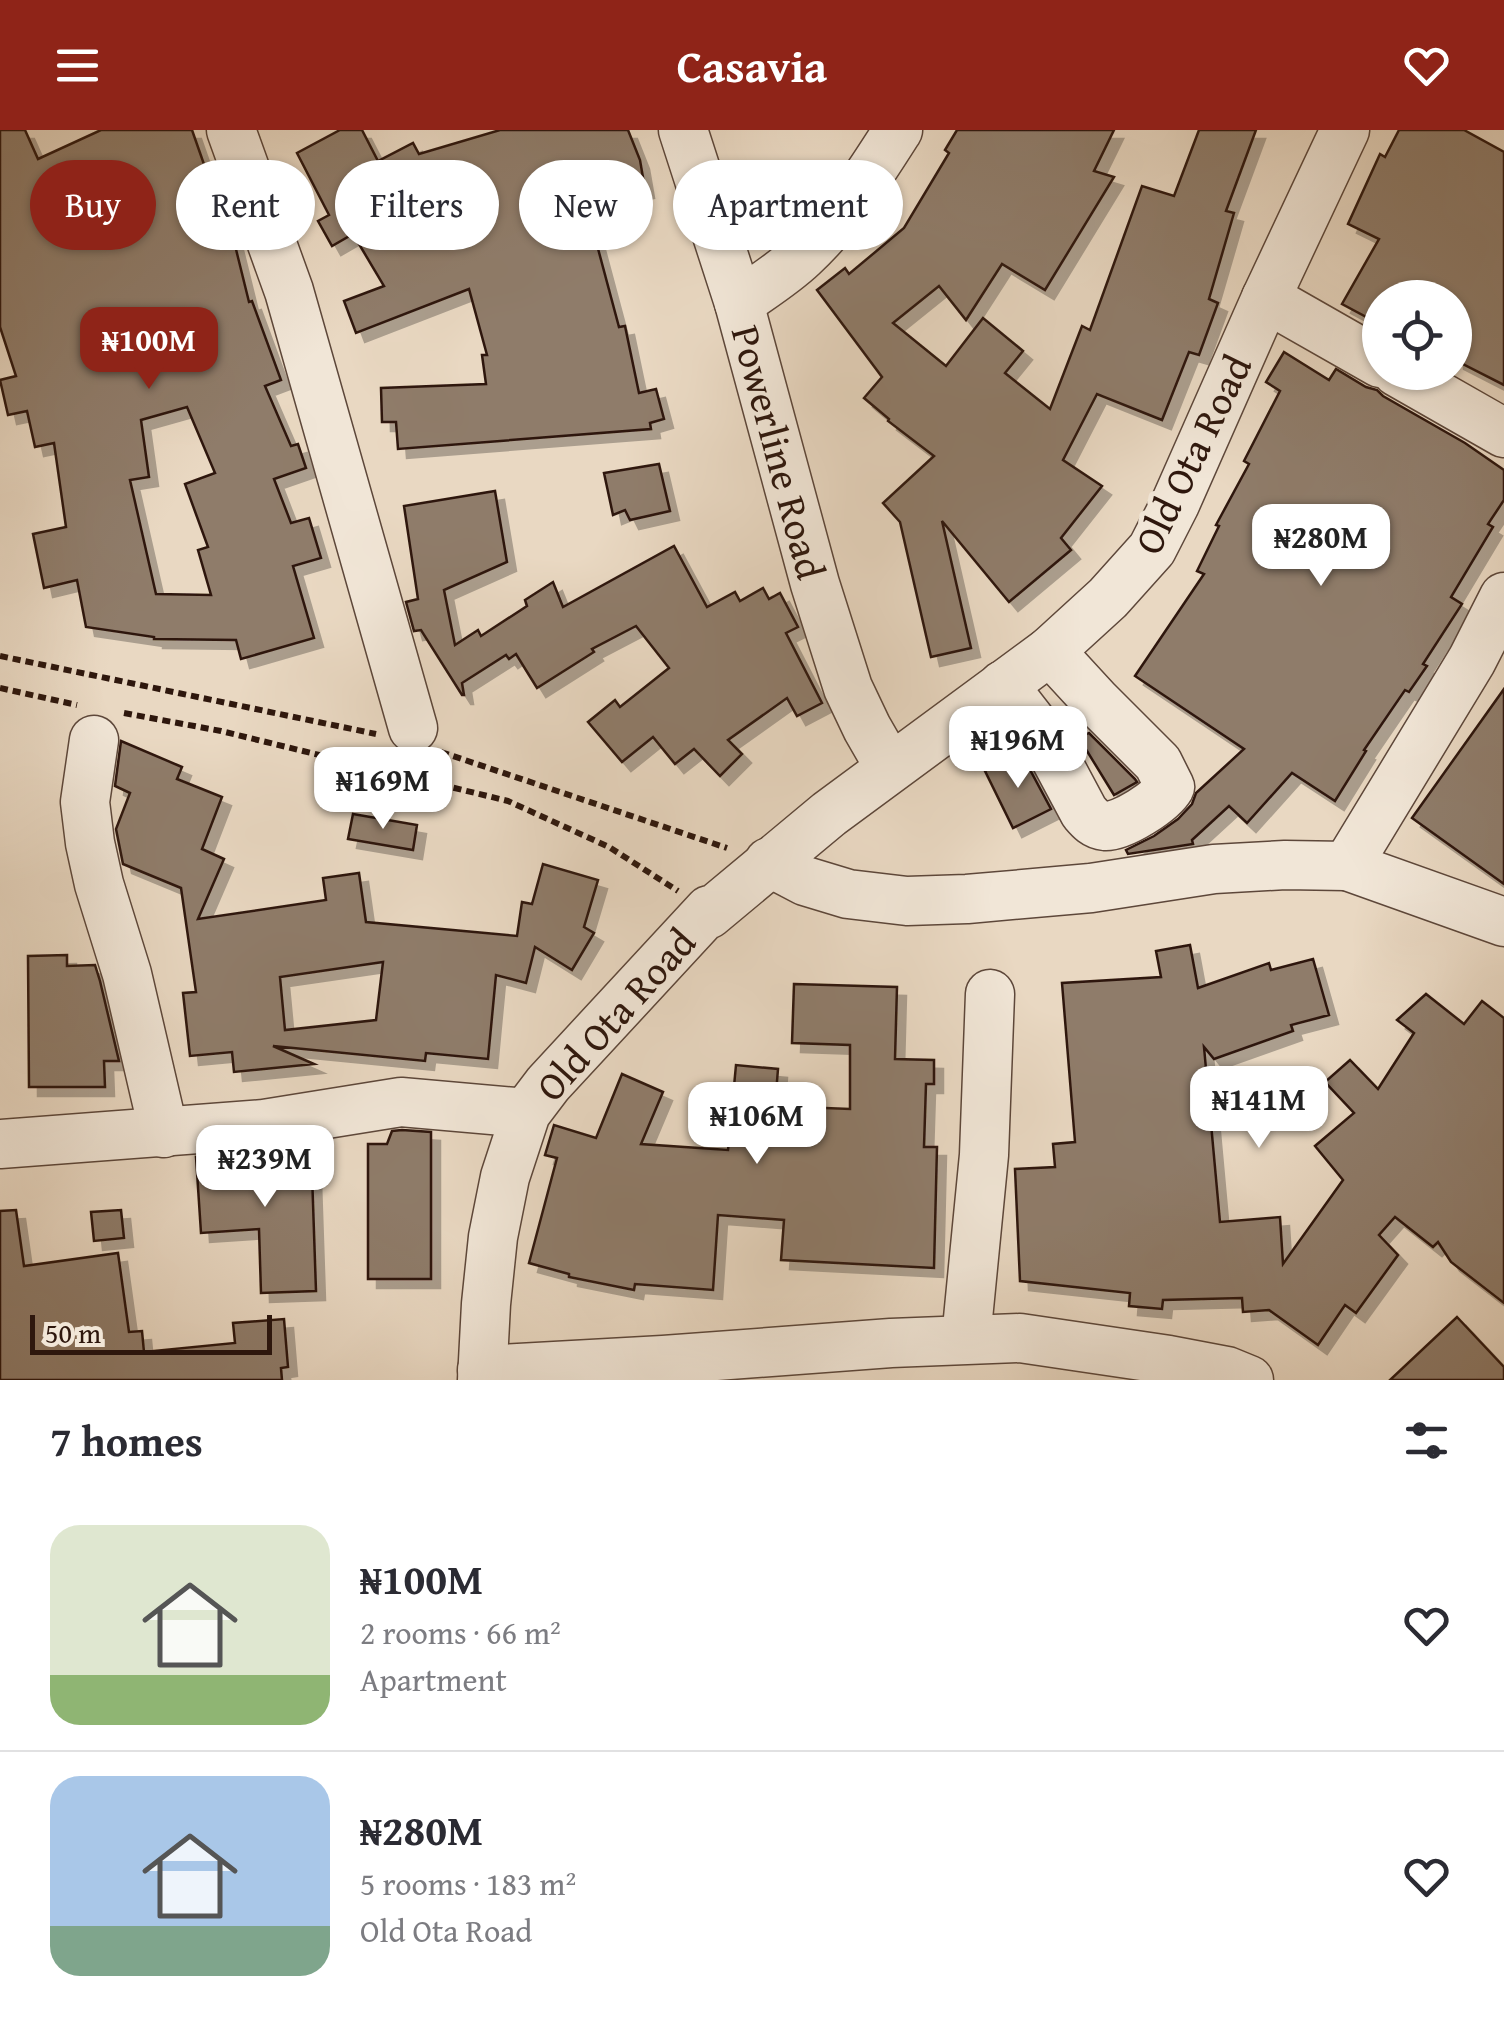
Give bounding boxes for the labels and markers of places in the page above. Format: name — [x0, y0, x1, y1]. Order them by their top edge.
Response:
pin: ₦100M — [79, 307, 219, 392]
pin: ₦280M — [1251, 504, 1391, 589]
pin: ₦196M — [948, 706, 1088, 791]
pin: ₦169M — [313, 747, 453, 832]
pin: ₦141M — [1189, 1066, 1329, 1151]
pin: ₦106M — [687, 1082, 827, 1167]
pin: ₦239M — [195, 1125, 335, 1210]

